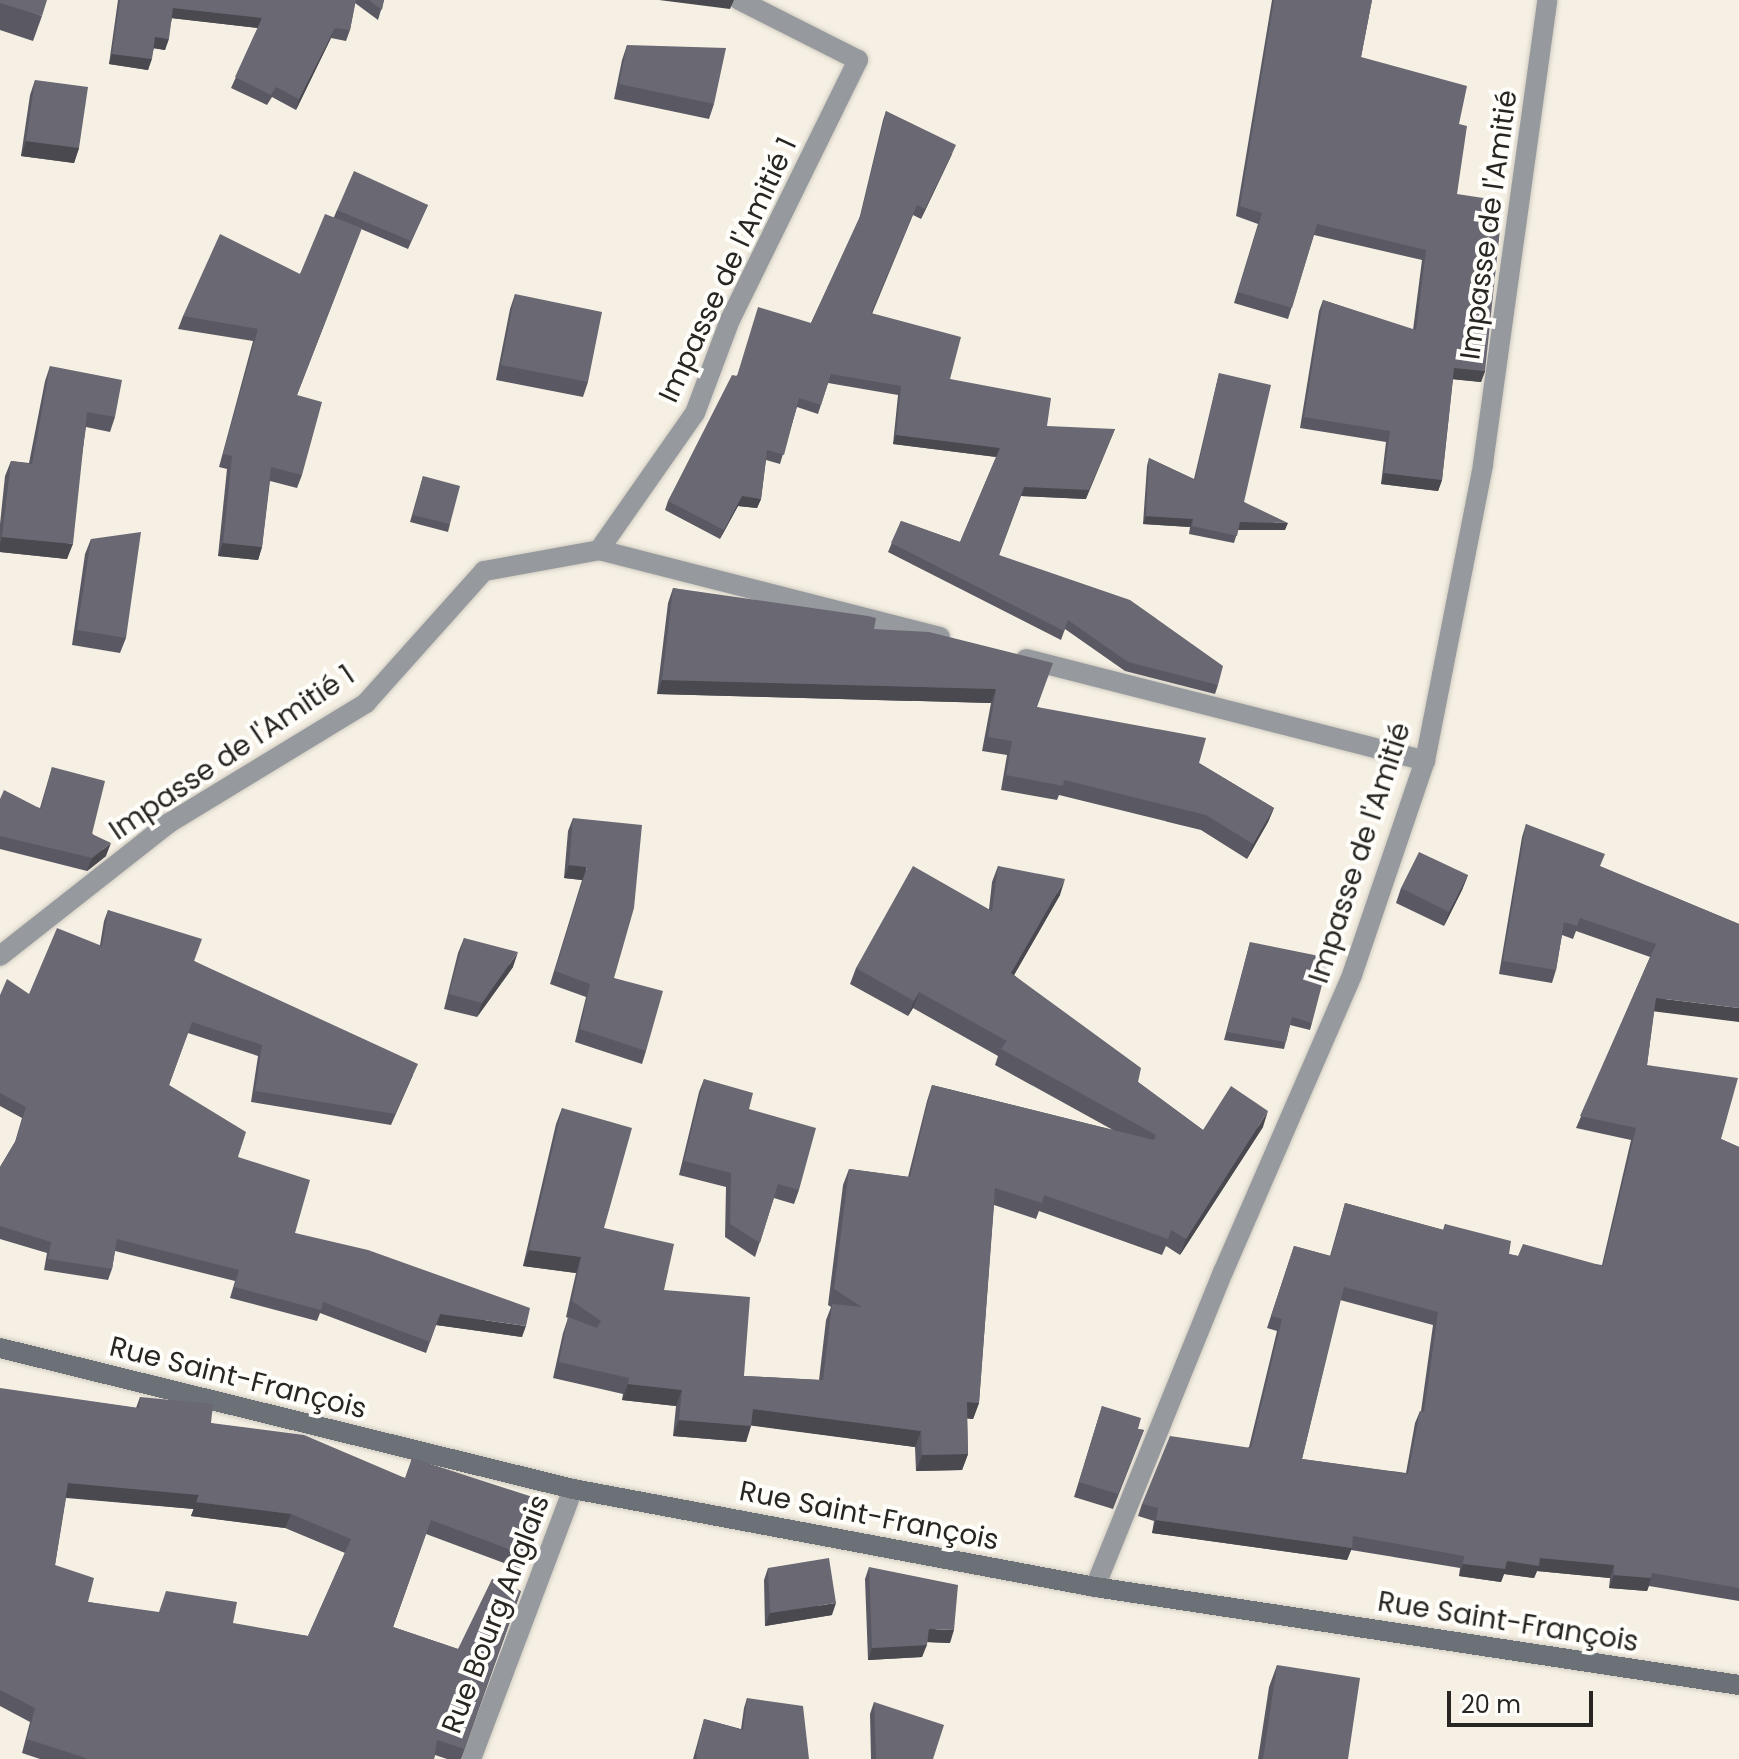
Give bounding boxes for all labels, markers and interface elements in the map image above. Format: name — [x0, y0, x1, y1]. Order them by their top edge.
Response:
street label: Impasse de l'Amitié — [1453, 88, 1525, 362]
street label: Impasse de l'Amitié 1 — [652, 132, 804, 408]
street label: Impasse de l'Amitié 1 — [103, 658, 361, 848]
street label: Impasse de l'Amitié — [1302, 719, 1418, 987]
street label: Rue Saint-François — [106, 1330, 370, 1426]
street label: Rue Saint-François — [737, 1474, 1001, 1558]
street label: Rue Bourg Anglais — [435, 1490, 557, 1738]
street label: Rue Saint-François — [1375, 1585, 1641, 1659]
scale bar — [1451, 1675, 1597, 1725]
text: 20 m — [1461, 1688, 1521, 1721]

